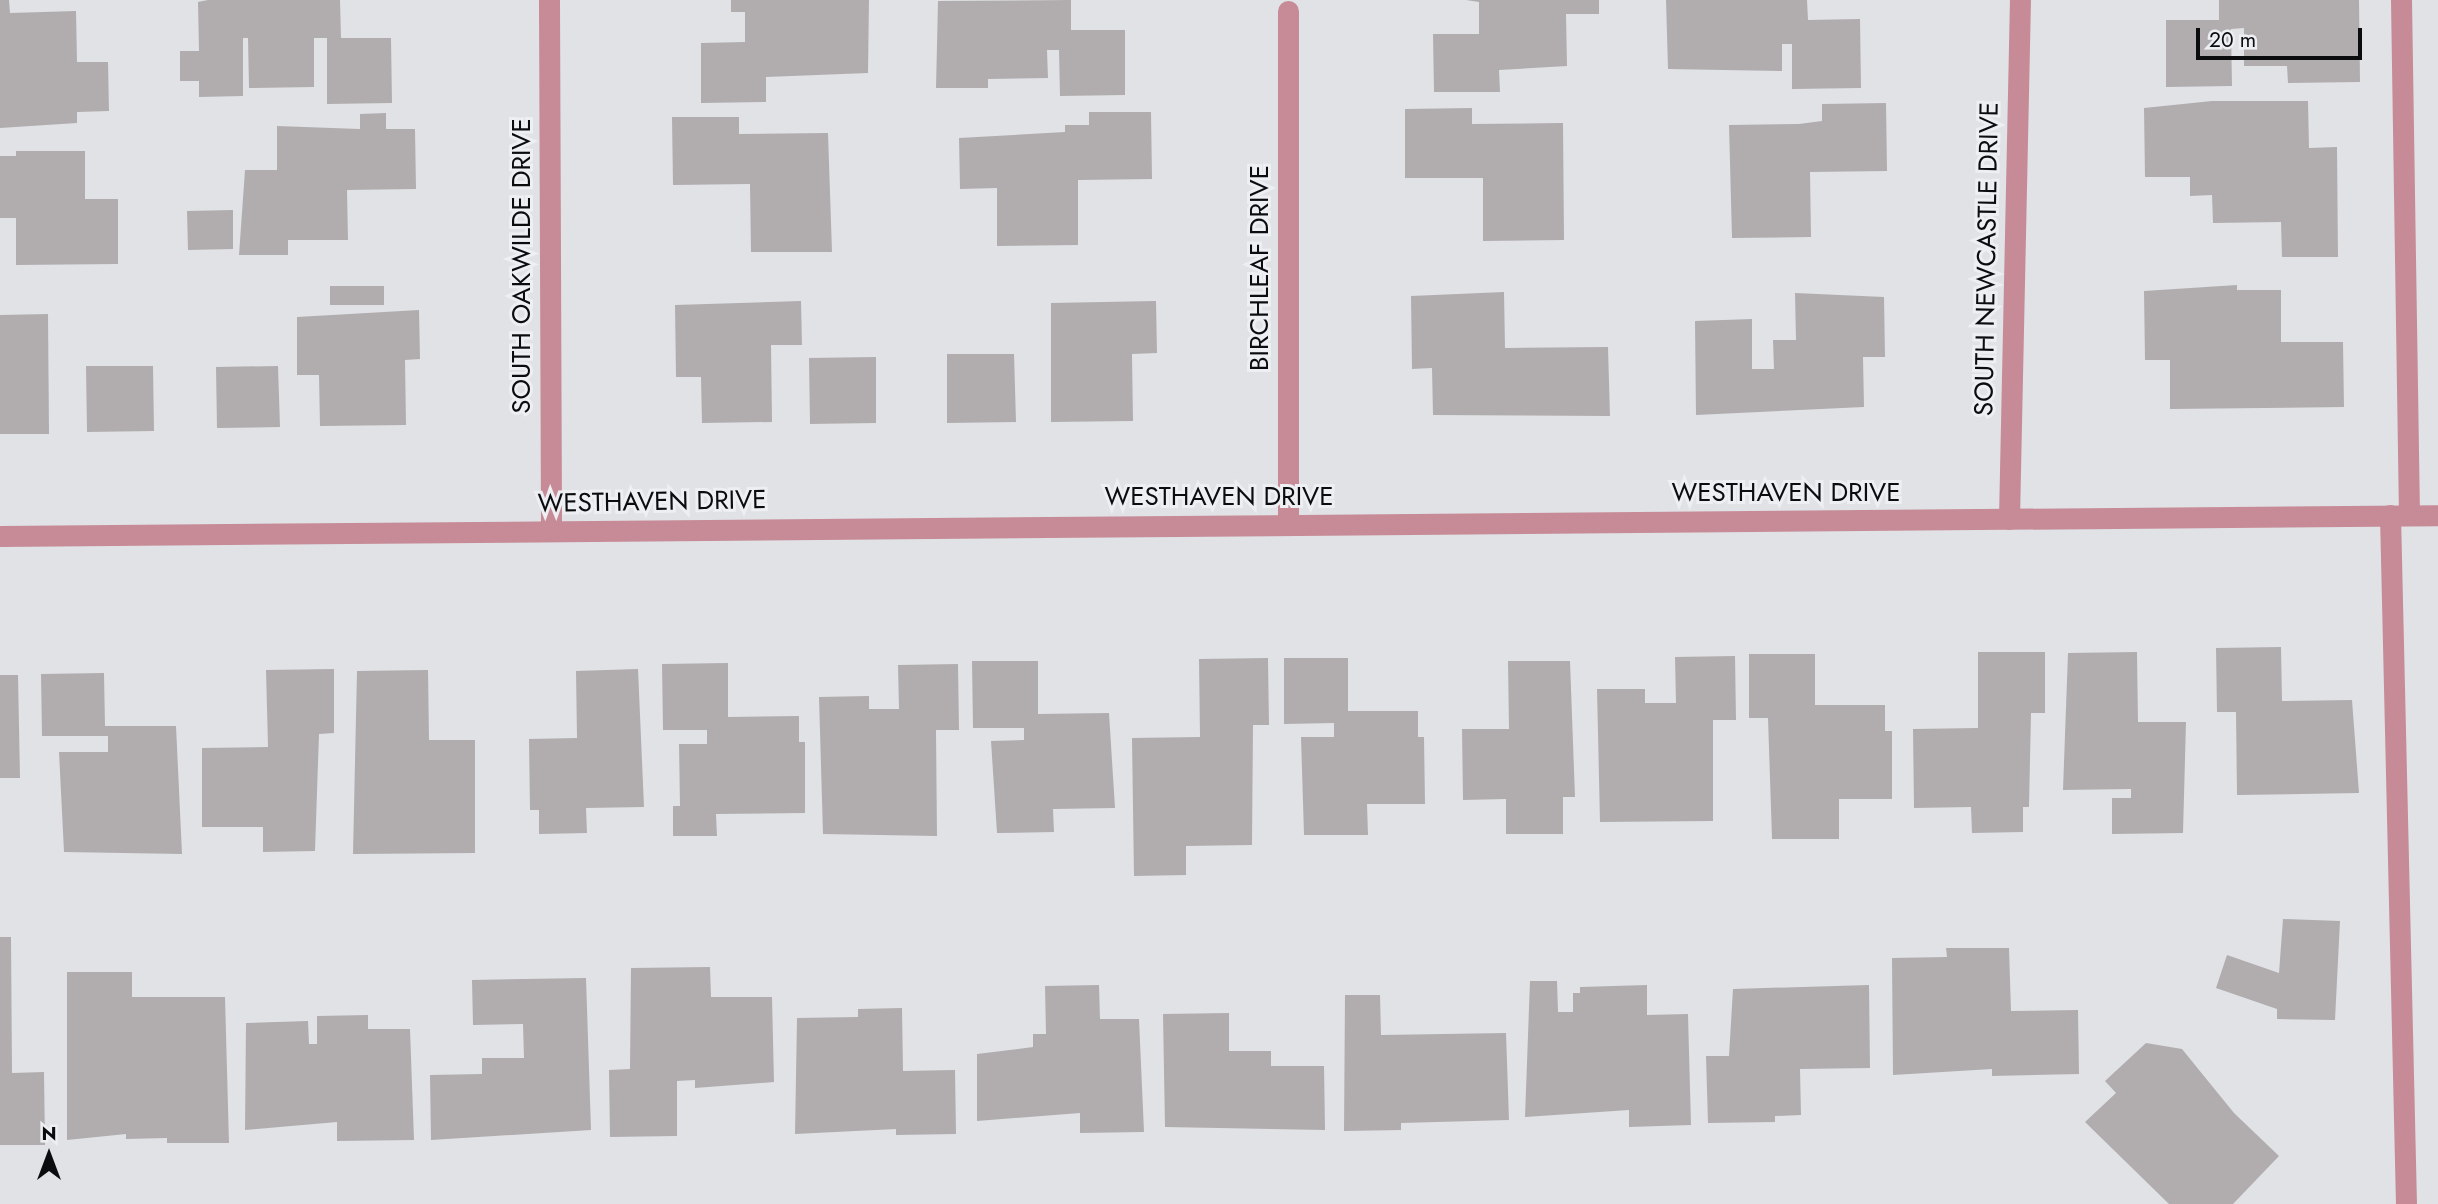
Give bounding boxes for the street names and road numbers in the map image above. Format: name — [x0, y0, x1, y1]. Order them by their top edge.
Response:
street label: SOUTH NEWCASTLE DRIVE — [1969, 102, 2005, 416]
street label: SOUTH OAKWILDE DRIVE — [506, 118, 538, 414]
street label: BIRCHLEAF DRIVE — [1244, 165, 1276, 371]
street label: WESTHAVEN DRIVE — [1671, 477, 1901, 509]
street label: WESTHAVEN DRIVE — [1104, 481, 1334, 513]
street label: WESTHAVEN DRIVE — [537, 484, 767, 520]

